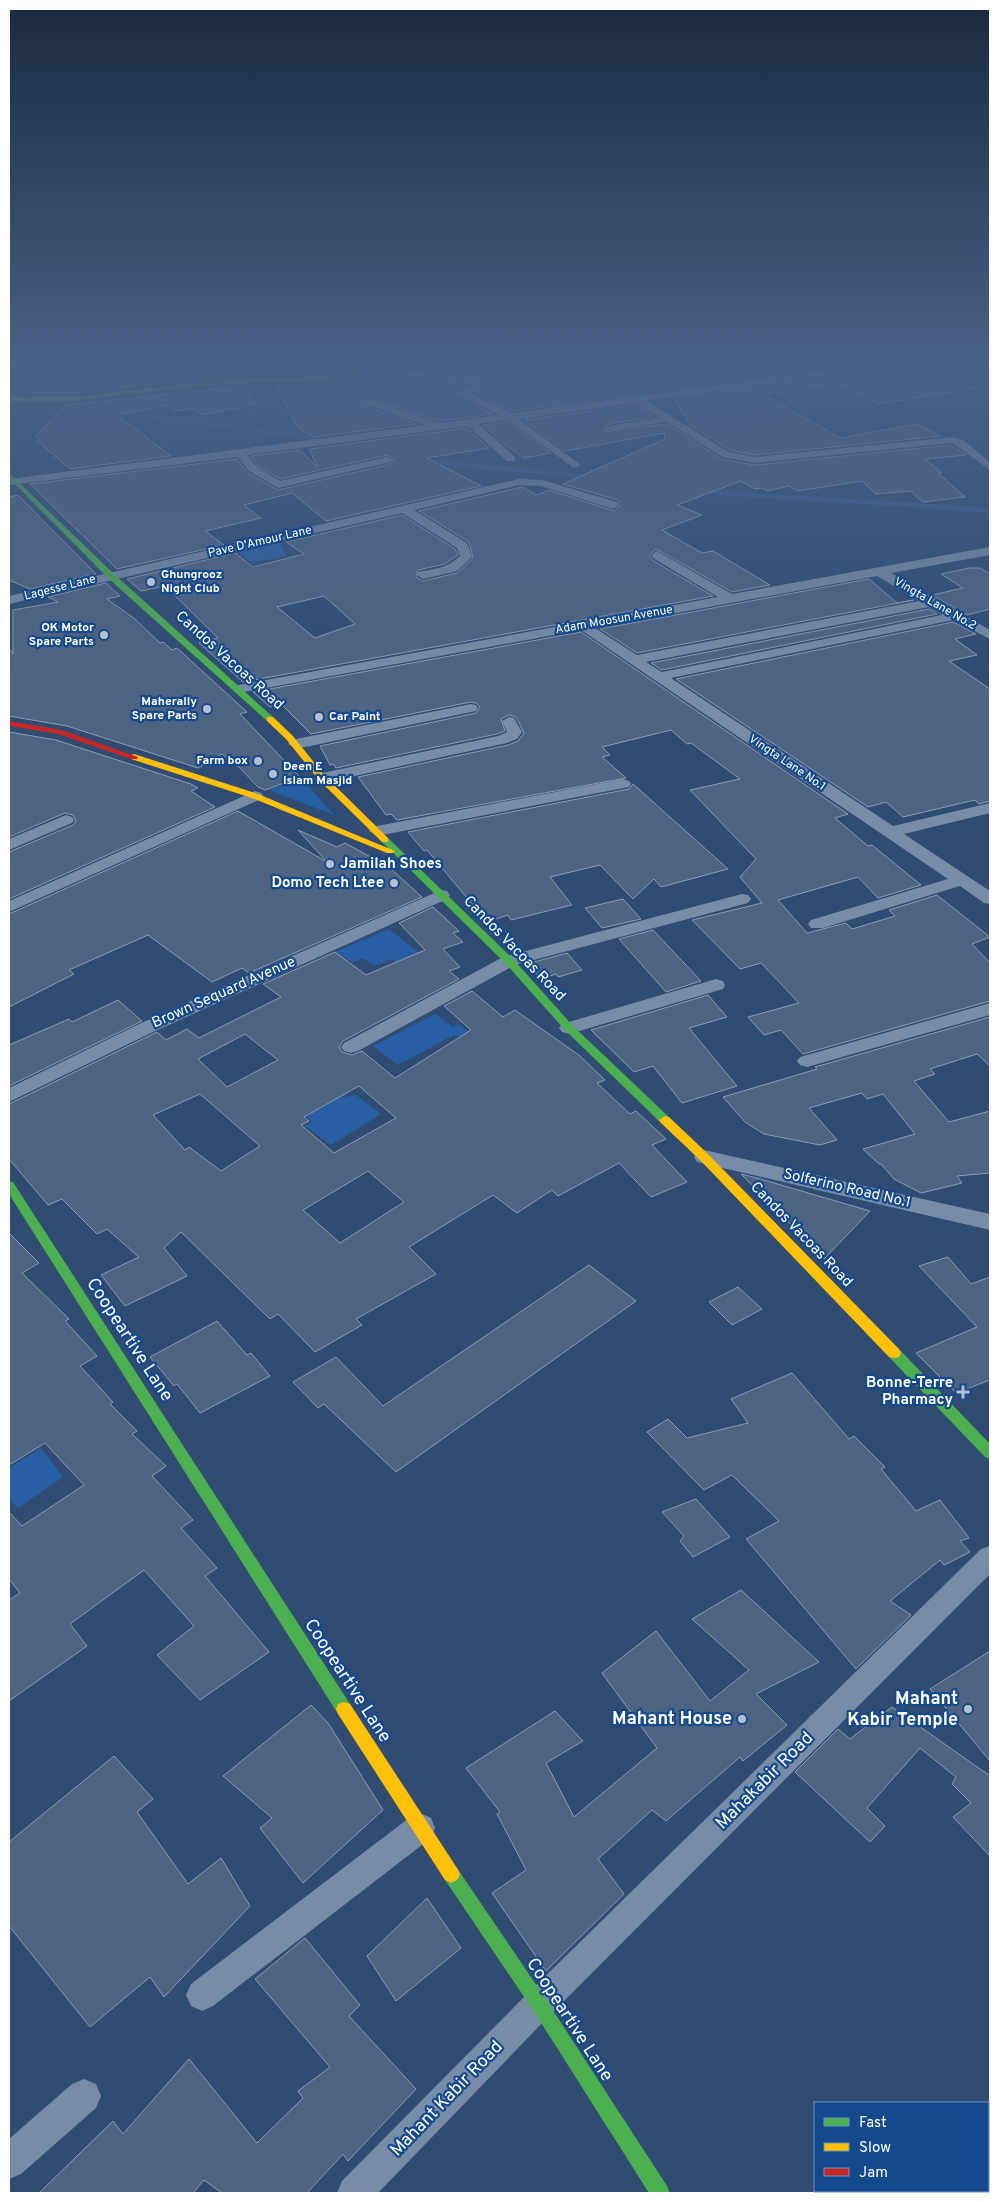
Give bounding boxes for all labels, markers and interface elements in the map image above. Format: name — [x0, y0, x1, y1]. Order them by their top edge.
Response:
street label: Pave D'Amour Lane — [207, 522, 313, 562]
place label: Ghungrooz Night Club — [161, 567, 222, 597]
street label: Lagesse Lane — [23, 571, 97, 605]
street label: Vingta Lane No.2 — [891, 574, 979, 634]
marker: Ghungrooz Night Club — [145, 576, 157, 588]
street label: Adam Moosun Avenue — [554, 602, 674, 638]
street label: Candos Vacoas Road — [171, 607, 287, 715]
place label: OK Motor Spare Parts — [29, 620, 94, 650]
marker: OK Motor Spare Parts — [98, 629, 110, 641]
place label: Maherally Spare Parts — [132, 694, 197, 724]
marker: Maherally Spare Parts — [201, 703, 213, 715]
place label: Car Paint — [329, 709, 381, 725]
marker: Car Paint — [313, 711, 325, 723]
street label: Vingta Lane No.1 — [745, 731, 829, 795]
place label: Farm box — [197, 753, 248, 769]
marker: Farm box — [252, 755, 264, 767]
place label: Deen E Islam Masjid — [283, 759, 352, 789]
marker: Deen E Islam Masjid — [267, 768, 279, 780]
place label: Jamilah Shoes — [340, 855, 442, 874]
marker: Jamilah Shoes — [324, 858, 336, 870]
place label: Domo Tech Ltee — [272, 874, 384, 893]
marker: Domo Tech Ltee — [388, 877, 400, 889]
street label: Candos Vacoas Road — [459, 892, 569, 1006]
street label: Brown Sequard Avenue — [149, 953, 299, 1033]
street label: Solferino Road No.1 — [781, 1165, 913, 1213]
street label: Candos Vacoas Road — [746, 1178, 856, 1292]
street label: Coopeartive Lane — [80, 1274, 178, 1406]
place label: Bonne-Terre Pharmacy — [866, 1374, 953, 1410]
marker: Bonne-Terre Pharmacy — [957, 1386, 969, 1398]
street label: Coopeartive Lane — [298, 1615, 396, 1747]
place label: Mahant Kabir Temple — [847, 1688, 958, 1732]
marker: Mahant Kabir Temple — [962, 1703, 974, 1715]
place label: Mahant House — [612, 1708, 732, 1731]
marker: Mahant House — [736, 1713, 748, 1725]
street label: Mahakabir Road — [711, 1727, 819, 1835]
street label: Coopeartive Lane — [520, 1954, 618, 2086]
street label: Mahant Kabir Road — [386, 2036, 508, 2162]
legend — [814, 2102, 989, 2192]
text: Fast — [859, 2114, 887, 2133]
text: Slow — [859, 2139, 891, 2158]
text: Jam — [859, 2164, 888, 2183]

